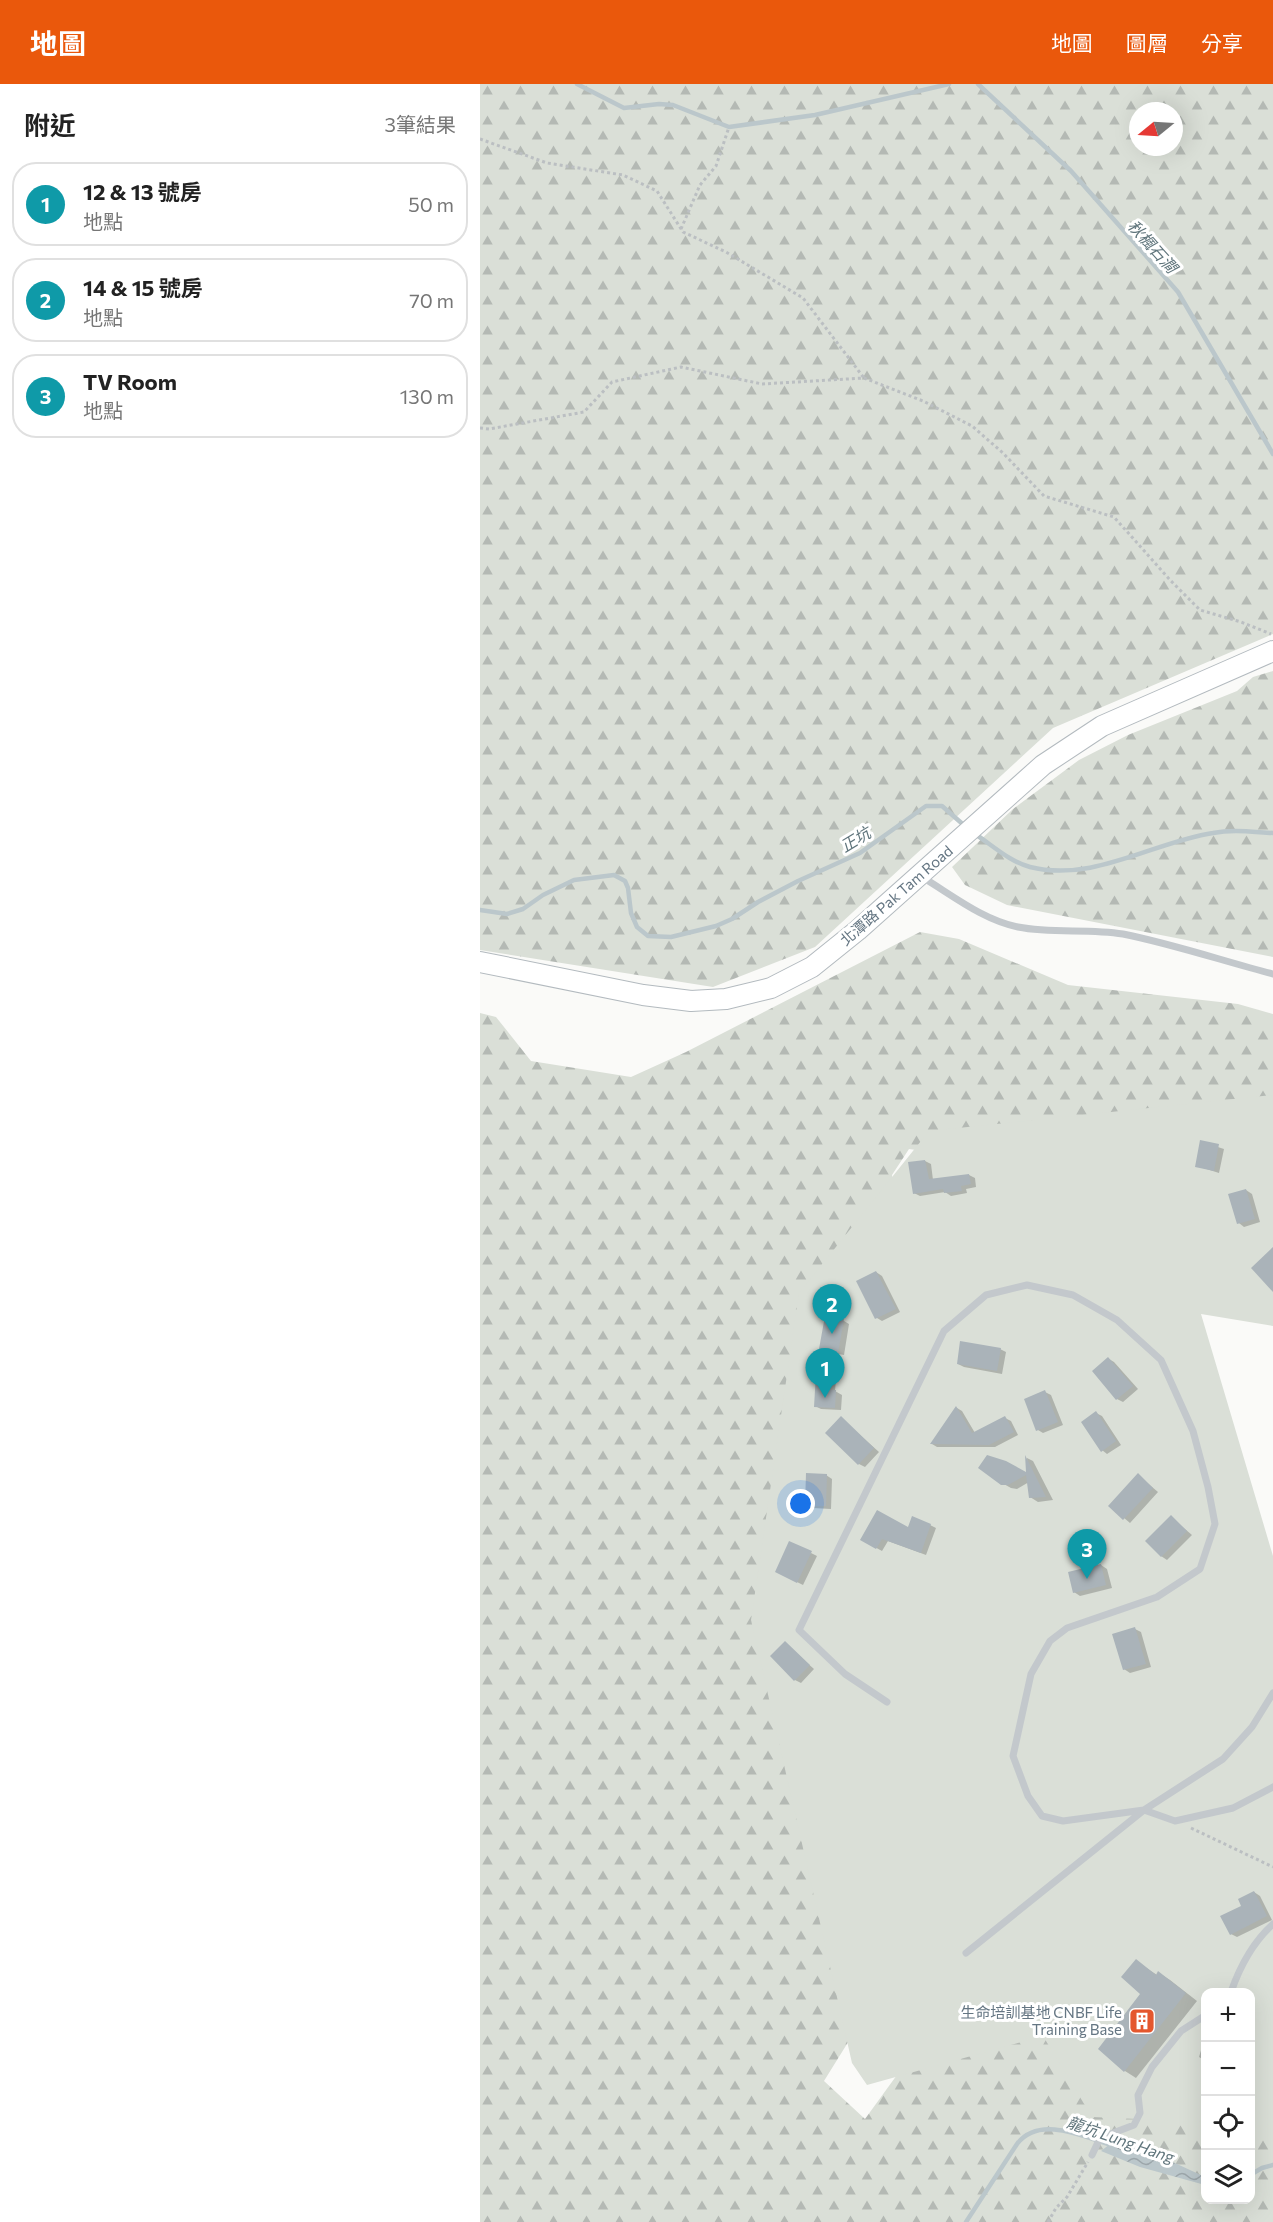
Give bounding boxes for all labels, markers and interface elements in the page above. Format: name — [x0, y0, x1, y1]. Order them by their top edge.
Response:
text: 地圖 — [30, 26, 86, 60]
text: 地圖 — [1051, 30, 1093, 55]
text: 圖層 — [1126, 30, 1168, 55]
text: 分享 — [1201, 30, 1243, 55]
north arrow — [1129, 102, 1183, 156]
text: 附近 — [24, 109, 76, 140]
text: 3筆結果 — [385, 112, 456, 136]
text: 12 & 13 號房 — [83, 178, 202, 205]
text: 1 — [41, 192, 50, 216]
text: 50 m — [408, 192, 454, 216]
text: 地點 — [83, 209, 123, 233]
water label: 秋楓石澗 — [1125, 216, 1183, 278]
text: 14 & 15 號房 — [83, 274, 203, 301]
text: 2 — [40, 288, 51, 312]
text: 70 m — [409, 288, 454, 312]
text: 地點 — [83, 305, 123, 329]
text: TV Room — [83, 368, 177, 395]
text: 3 — [40, 384, 51, 408]
text: 130 m — [400, 384, 454, 408]
text: 地點 — [83, 398, 123, 422]
water label: 正坑 — [836, 822, 875, 855]
street label: 北潭路 Pak Tam Road — [836, 841, 956, 949]
pin: 2 — [812, 1284, 852, 1334]
pin: 1 — [806, 1348, 844, 1398]
your location — [786, 1489, 815, 1518]
pin: 3 — [1068, 1530, 1106, 1579]
map controls — [1201, 1988, 1255, 2204]
button: + — [1201, 1988, 1255, 2042]
place label: 生命培訓基地 CNBF Life Training Base — [960, 2003, 1122, 2038]
building icon: 生命培訓基地 CNBF Life Training Base — [1127, 2006, 1157, 2036]
button: − — [1201, 2042, 1255, 2096]
button: locate — [1201, 2096, 1255, 2150]
water label: 龍坑 Lung Hang — [1065, 2112, 1178, 2167]
button: layers — [1201, 2150, 1255, 2204]

